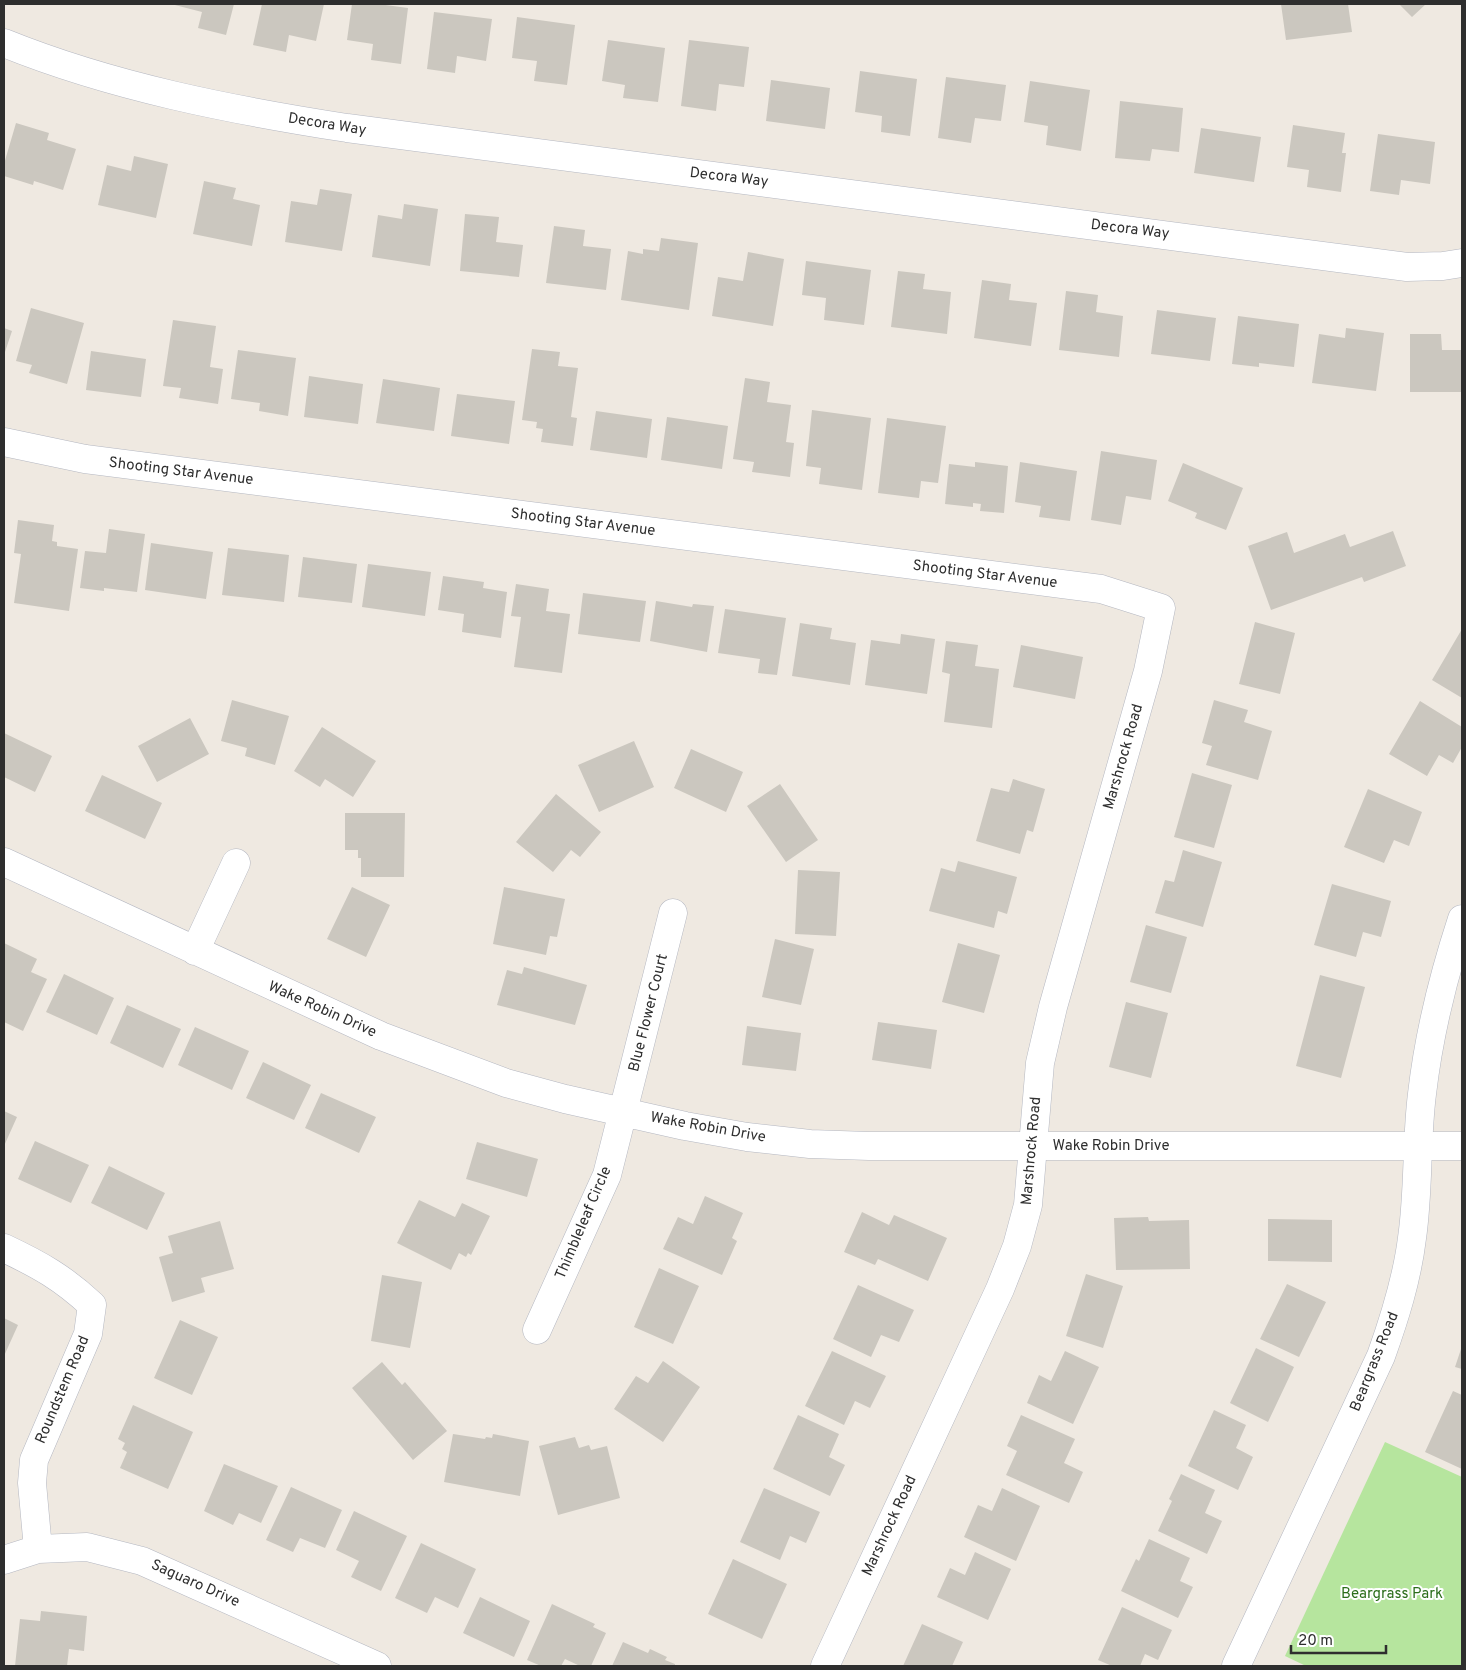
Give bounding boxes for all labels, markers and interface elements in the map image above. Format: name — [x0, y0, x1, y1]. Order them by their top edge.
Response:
street label: Decora Way — [286, 109, 368, 141]
street label: Decora Way — [689, 164, 769, 192]
street label: Decora Way — [1090, 216, 1170, 244]
street label: Shooting Star Avenue — [108, 454, 254, 490]
street label: Shooting Star Avenue — [510, 505, 656, 541]
street label: Shooting Star Avenue — [912, 557, 1058, 593]
street label: Marshrock Road — [1100, 702, 1148, 812]
street label: Blue Flower Court — [625, 952, 673, 1074]
street label: Wake Robin Drive — [265, 978, 379, 1042]
street label: Marshrock Road — [1018, 1096, 1046, 1206]
street label: Wake Robin Drive — [649, 1108, 767, 1148]
street label: Wake Robin Drive — [1053, 1137, 1169, 1156]
street label: Thimbleleaf Circle — [552, 1164, 616, 1282]
street label: Beargrass Road — [1346, 1309, 1404, 1415]
street label: Roundstem Road — [32, 1333, 94, 1447]
street label: Marshrock Road — [858, 1473, 922, 1579]
street label: Saguaro Drive — [148, 1556, 242, 1612]
park label: Beargrass Park — [1341, 1585, 1443, 1604]
scale bar — [1291, 1622, 1386, 1654]
text: 20 m — [1298, 1632, 1333, 1651]

